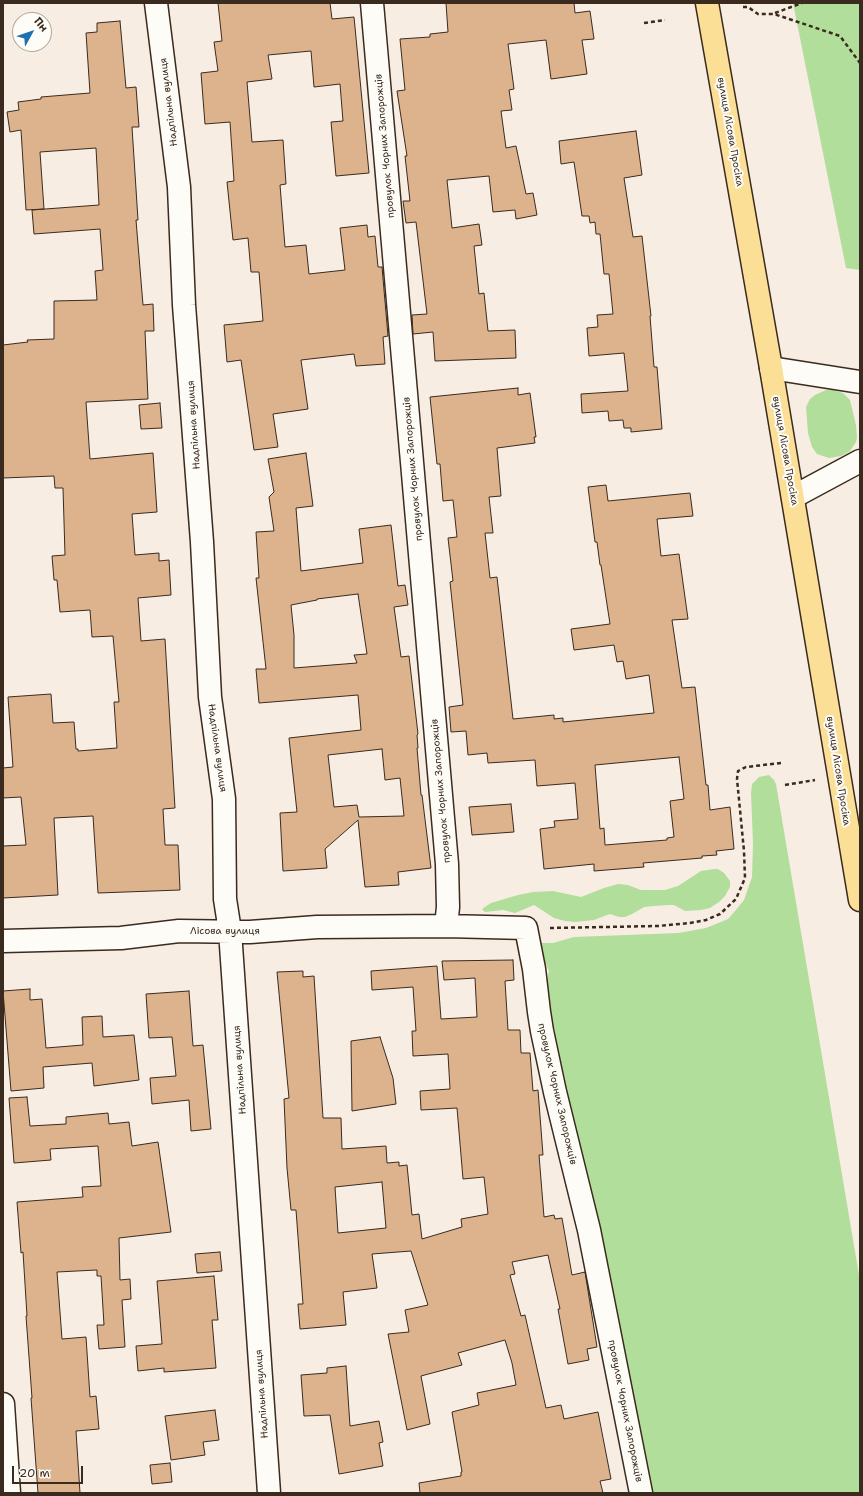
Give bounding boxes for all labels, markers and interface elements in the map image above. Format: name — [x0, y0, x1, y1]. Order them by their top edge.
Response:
north arrow — [12, 12, 52, 52]
text: Пн — [30, 14, 51, 35]
street label: Надпільна вулиця — [158, 57, 180, 147]
street label: провулок Чорних Запорожців — [373, 73, 397, 219]
street label: вулиця Лісова Просіка — [714, 77, 746, 187]
street label: Надпільна вулиця — [185, 380, 203, 470]
street label: провулок Чорних Запорожців — [401, 396, 425, 542]
street label: вулиця Лісова Просіка — [769, 396, 801, 506]
street label: Надпільна вулиця — [205, 703, 229, 793]
street label: вулиця Лісова Просіка — [823, 716, 853, 826]
street label: провулок Чорних Запорожців — [429, 718, 453, 864]
street label: Лісова вулиця — [190, 925, 260, 937]
street label: провулок Чорних Запорожців — [535, 1022, 579, 1166]
street label: Надпільна вулиця — [231, 1025, 249, 1115]
street label: провулок Чорних Запорожців — [605, 1339, 645, 1483]
street label: Надпільна вулиця — [253, 1349, 271, 1439]
scale bar — [14, 1458, 85, 1484]
text: 20 m — [19, 1465, 50, 1481]

